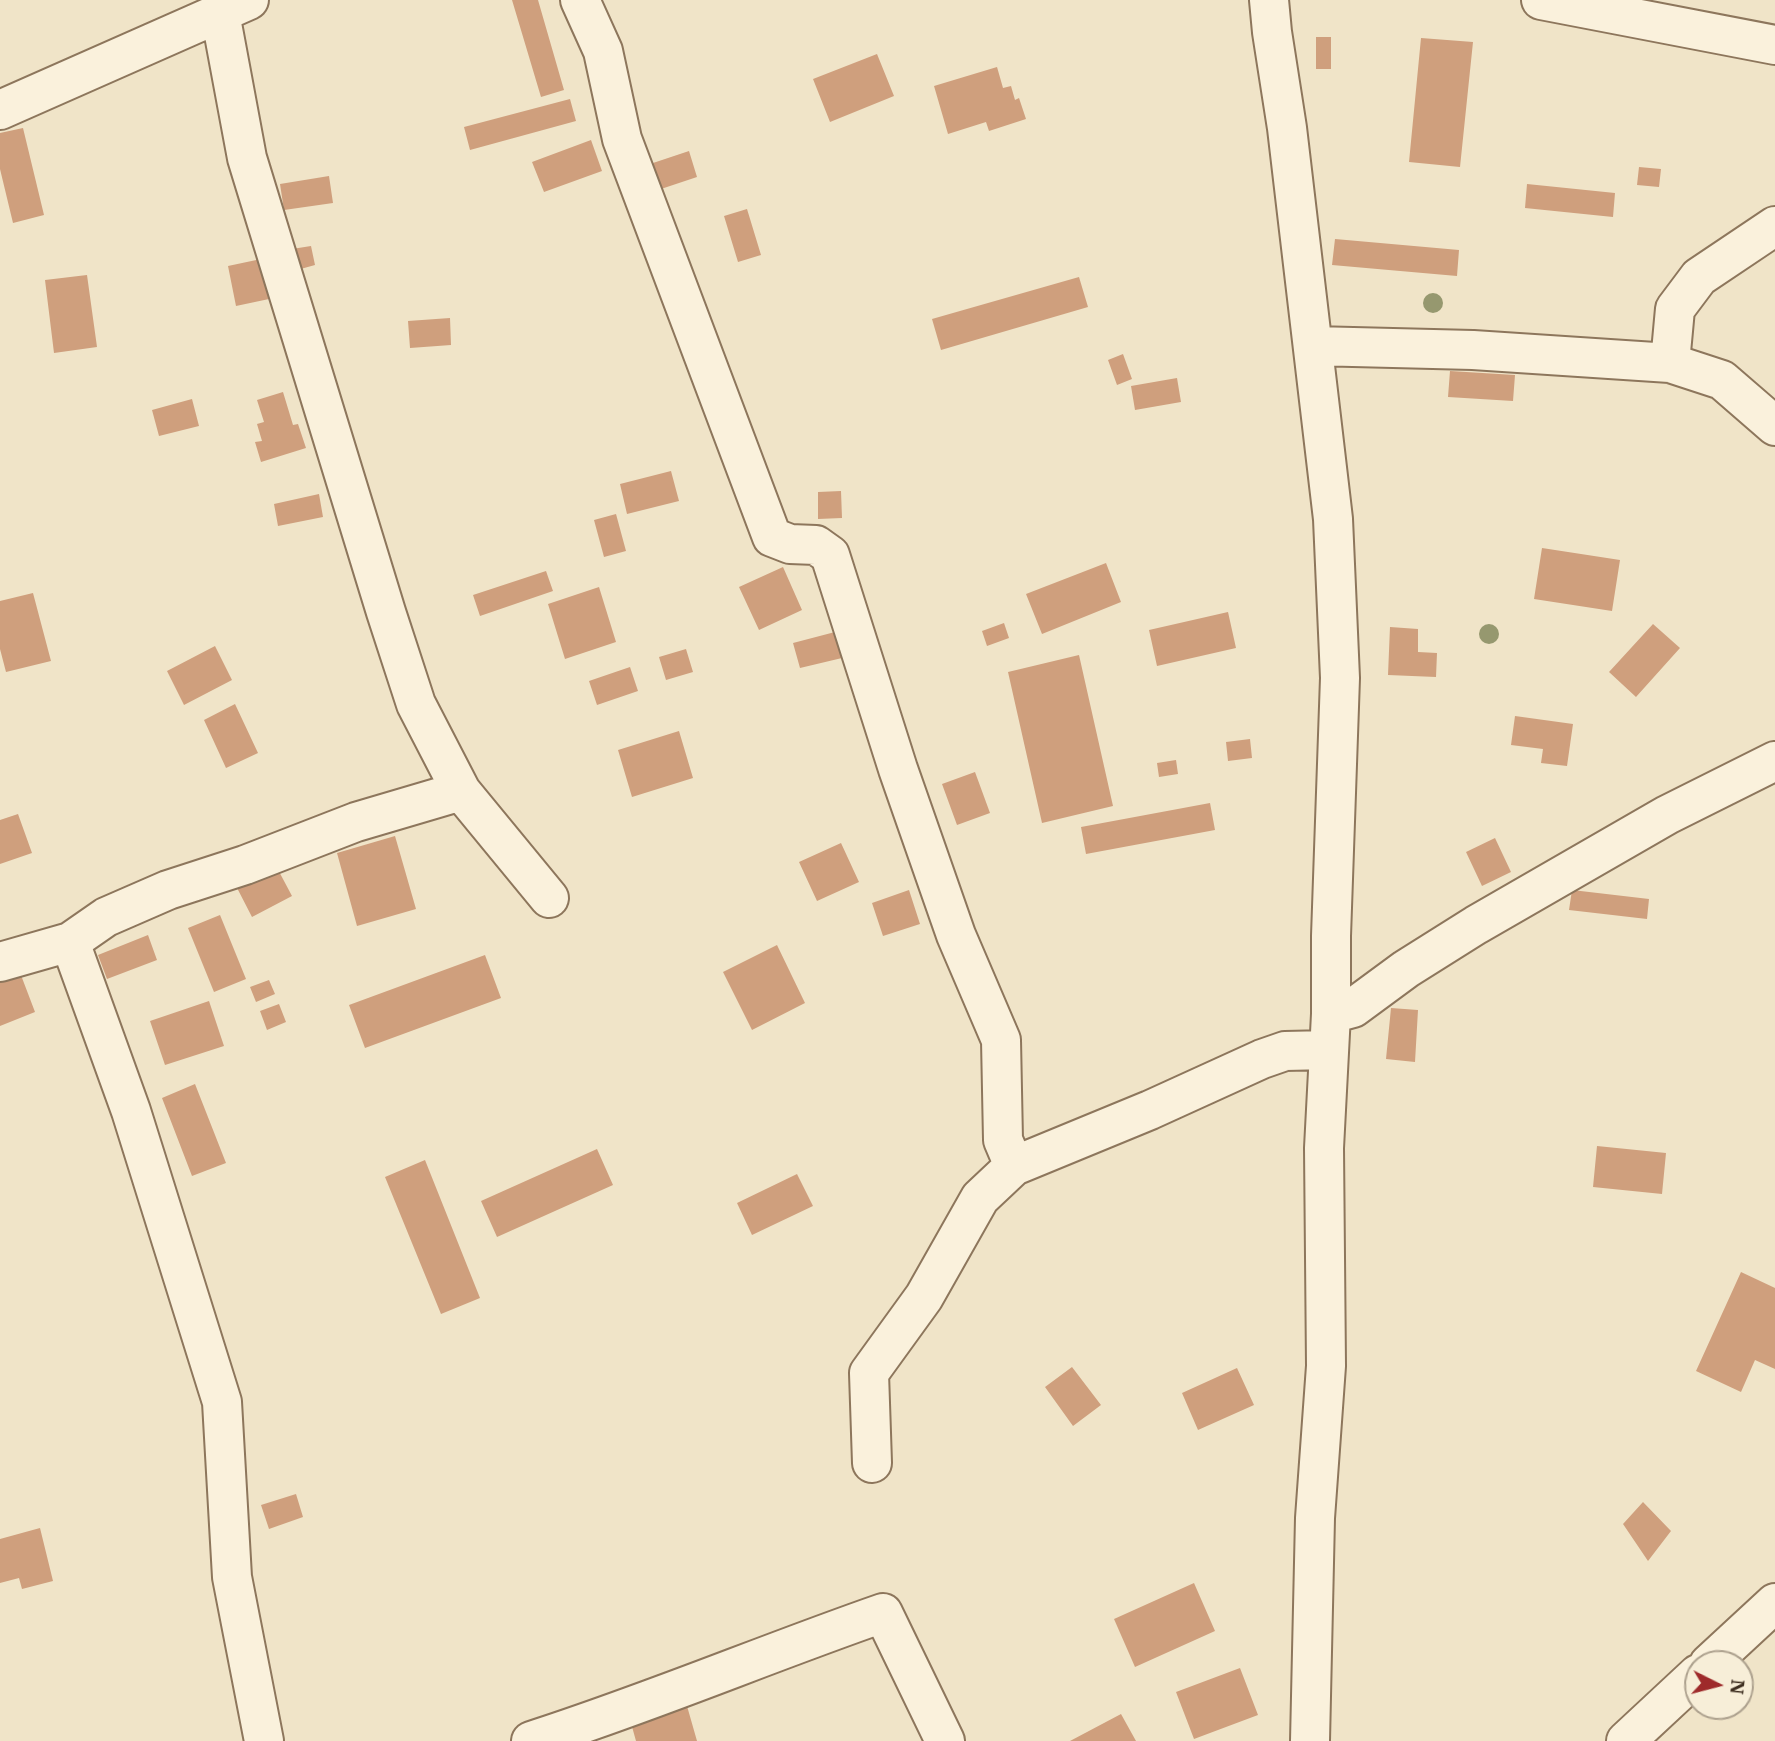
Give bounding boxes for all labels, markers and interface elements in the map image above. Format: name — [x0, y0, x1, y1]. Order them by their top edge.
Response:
north arrow — [1684, 1650, 1754, 1720]
text: N — [1725, 1678, 1751, 1696]

